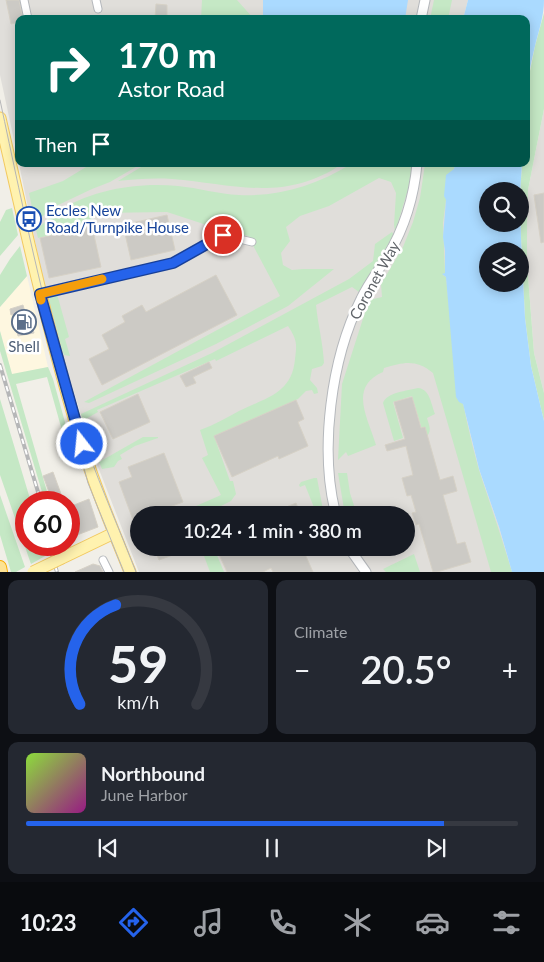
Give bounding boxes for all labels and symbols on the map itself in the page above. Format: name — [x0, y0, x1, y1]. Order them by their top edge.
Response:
place label: Eccles New Road/Turnpike House — [46, 201, 189, 236]
bus stop icon: Eccles New Road/Turnpike House — [16, 206, 42, 232]
pin — [202, 214, 244, 256]
street label: Coronet Way — [345, 237, 403, 322]
fuel station icon: Shell — [11, 309, 37, 335]
place label: Shell — [8, 337, 40, 355]
position arrow — [55, 417, 107, 469]
speed limit sign: 60 — [15, 491, 80, 556]

